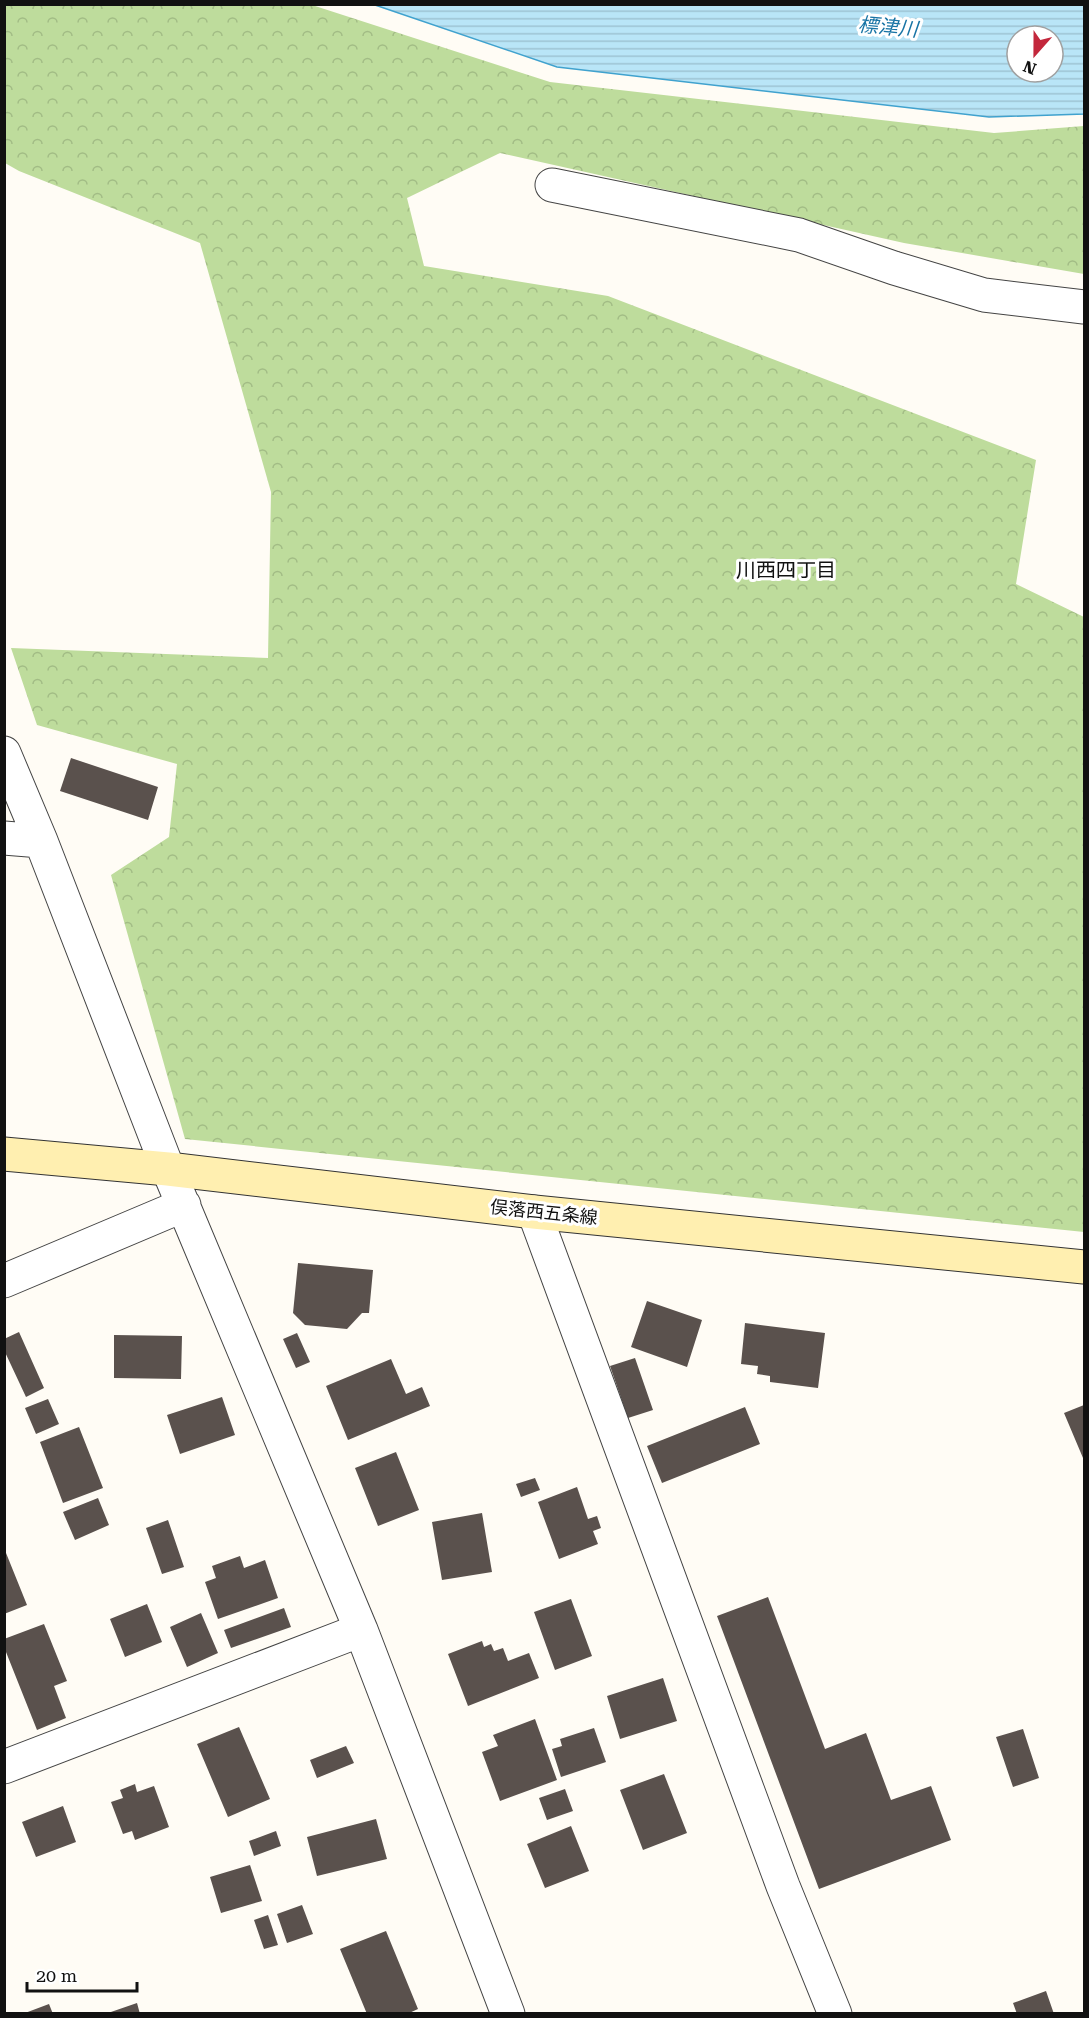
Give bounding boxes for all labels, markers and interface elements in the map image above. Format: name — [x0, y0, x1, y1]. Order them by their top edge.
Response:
water label: 標津川 — [857, 12, 921, 42]
north arrow — [1005, 24, 1065, 84]
text: N — [1021, 56, 1039, 79]
district label: 川西四丁目 — [736, 558, 836, 582]
street label: 俣落西五条線 — [489, 1196, 599, 1228]
scale bar — [27, 1955, 136, 1993]
text: 20 m — [36, 1965, 77, 1986]

